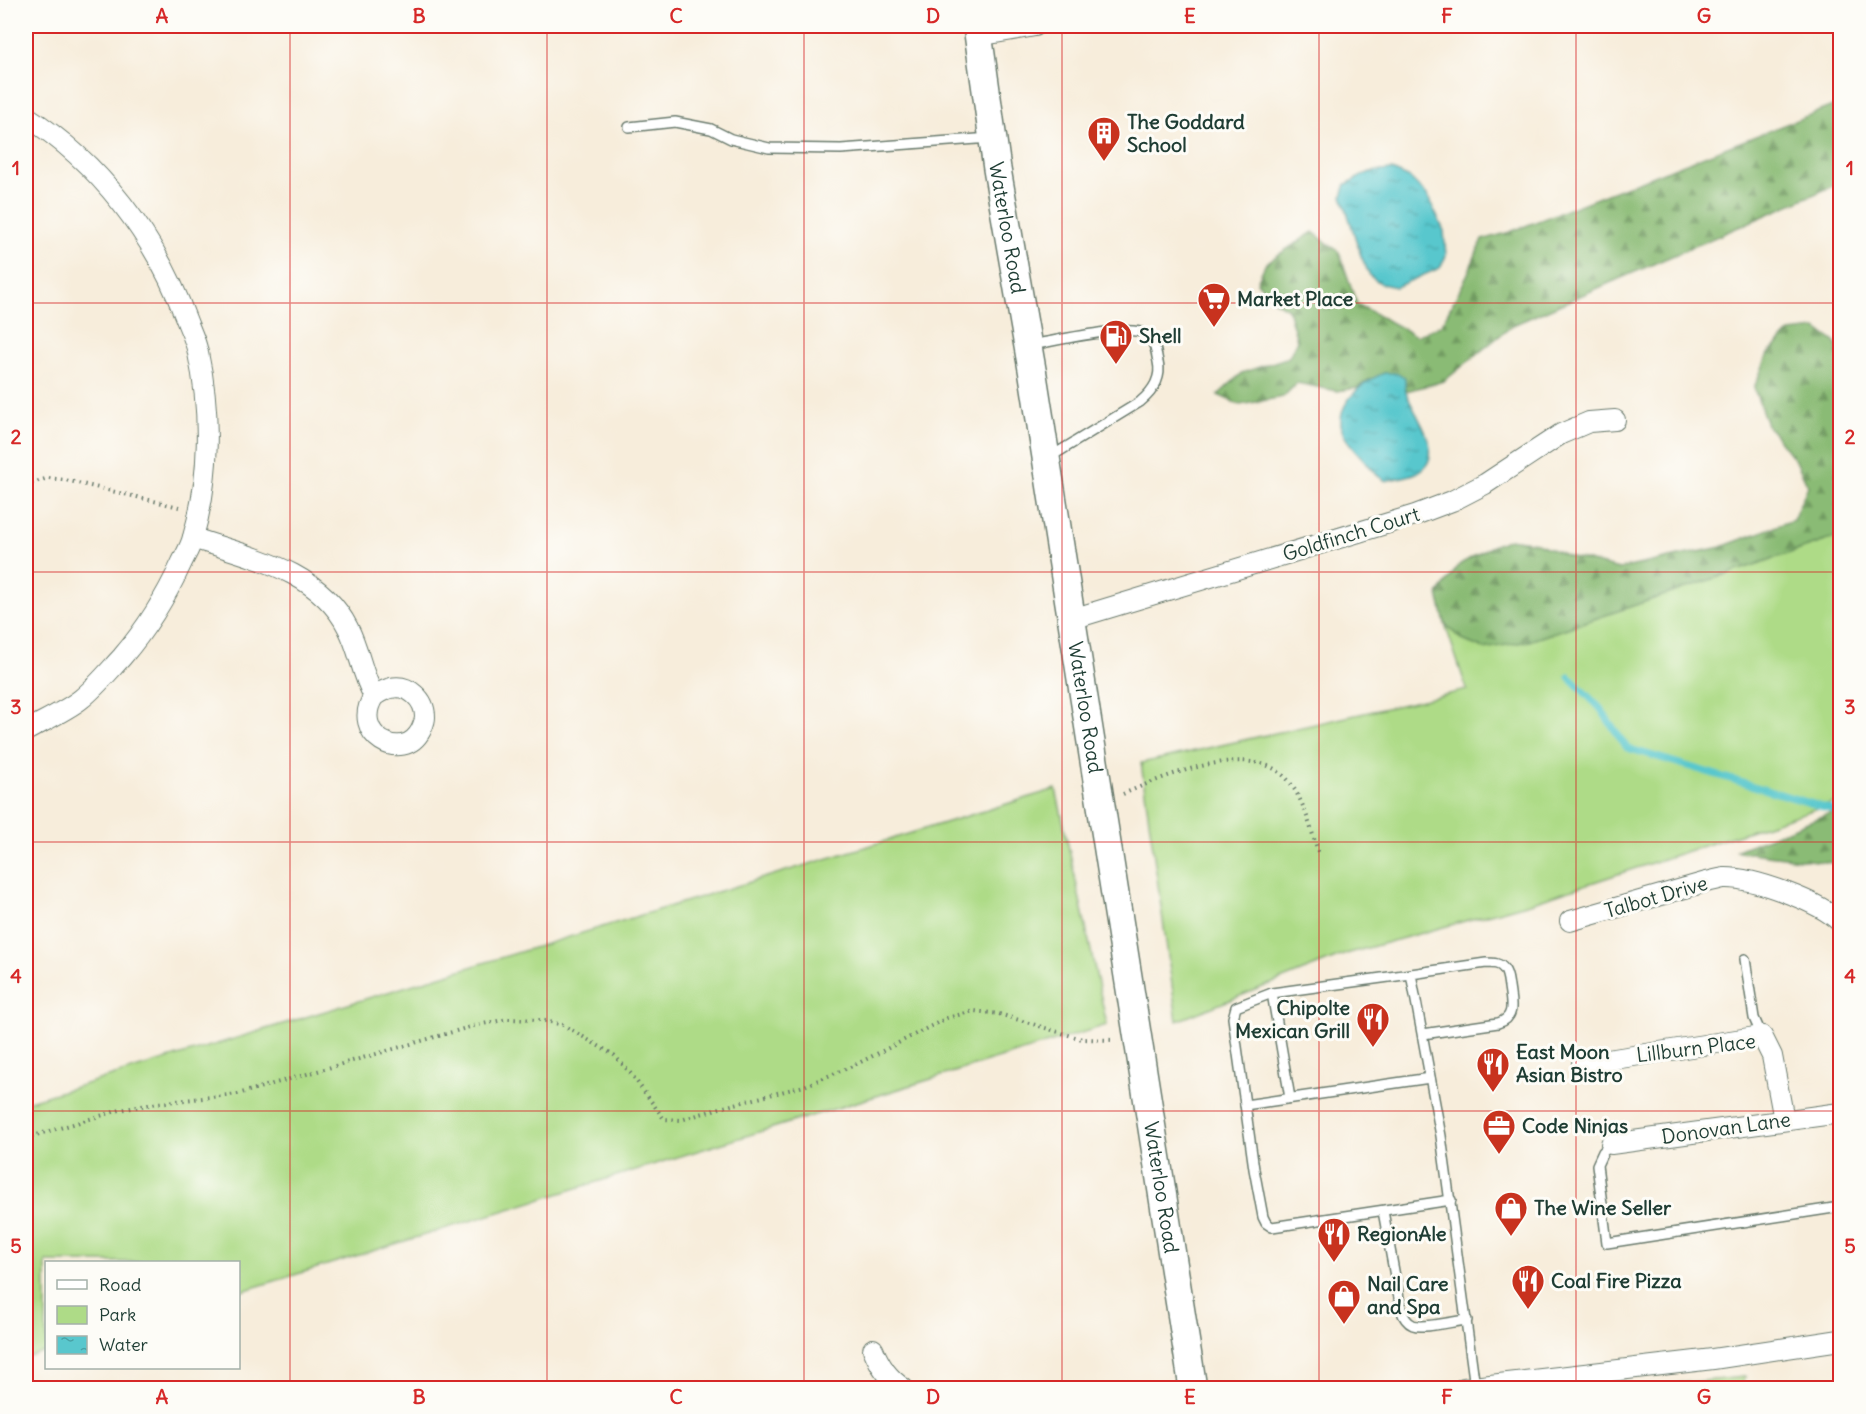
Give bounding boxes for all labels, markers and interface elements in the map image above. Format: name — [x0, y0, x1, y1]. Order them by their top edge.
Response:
text: A — [156, 3, 169, 28]
text: B — [412, 3, 426, 28]
text: C — [669, 3, 683, 28]
text: D — [926, 3, 940, 28]
text: E — [1184, 3, 1196, 28]
text: F — [1441, 3, 1453, 28]
text: G — [1697, 3, 1711, 28]
place label: The Goddard School — [1127, 109, 1245, 157]
building icon: The Goddard School — [1086, 115, 1122, 162]
text: 1 — [12, 155, 20, 180]
text: 1 — [1846, 155, 1854, 180]
street label: Waterloo Road — [984, 160, 1032, 296]
supermarket icon: Market Place — [1196, 281, 1232, 328]
place label: Market Place — [1237, 286, 1354, 311]
fuel station icon: Shell — [1098, 318, 1134, 365]
place label: Shell — [1139, 323, 1181, 348]
text: 2 — [11, 424, 22, 449]
text: 2 — [1845, 424, 1856, 449]
street label: Goldfinch Court — [1279, 501, 1423, 566]
street label: Waterloo Road — [1063, 640, 1109, 775]
text: 3 — [10, 694, 22, 719]
text: 3 — [1844, 694, 1856, 719]
street label: Talbot Drive — [1601, 870, 1710, 923]
text: 4 — [10, 963, 22, 988]
text: 4 — [1844, 963, 1856, 988]
place label: Chipolte Mexican Grill — [1235, 995, 1350, 1043]
restaurant icon: Chipolte Mexican Grill — [1355, 1001, 1391, 1048]
street label: Lillburn Place — [1635, 1028, 1757, 1067]
place label: East Moon Asian Bistro — [1516, 1039, 1623, 1087]
restaurant icon: East Moon Asian Bistro — [1475, 1046, 1511, 1093]
street label: Donovan Lane — [1660, 1106, 1792, 1149]
office icon: Code Ninjas — [1481, 1108, 1517, 1155]
place label: Code Ninjas — [1522, 1113, 1628, 1138]
street label: Waterloo Road — [1139, 1120, 1185, 1255]
shop icon: The Wine Seller — [1493, 1190, 1529, 1237]
place label: The Wine Seller — [1534, 1195, 1672, 1220]
restaurant icon: RegionAle — [1316, 1216, 1352, 1263]
place label: RegionAle — [1357, 1221, 1447, 1246]
text: 5 — [10, 1233, 22, 1258]
text: 5 — [1844, 1233, 1856, 1258]
legend — [45, 1261, 240, 1369]
restaurant icon: Coal Fire Pizza — [1510, 1263, 1546, 1310]
place label: Coal Fire Pizza — [1551, 1268, 1682, 1293]
place label: Nail Care and Spa — [1367, 1271, 1449, 1319]
text: Road — [99, 1273, 142, 1296]
shop icon: Nail Care and Spa — [1326, 1278, 1362, 1325]
text: Park — [99, 1303, 136, 1326]
text: Water — [99, 1333, 149, 1356]
text: A — [156, 1384, 169, 1409]
text: B — [412, 1384, 426, 1409]
text: C — [669, 1384, 683, 1409]
text: D — [926, 1384, 940, 1409]
text: E — [1184, 1384, 1196, 1409]
text: F — [1441, 1384, 1453, 1409]
text: G — [1697, 1384, 1711, 1409]

